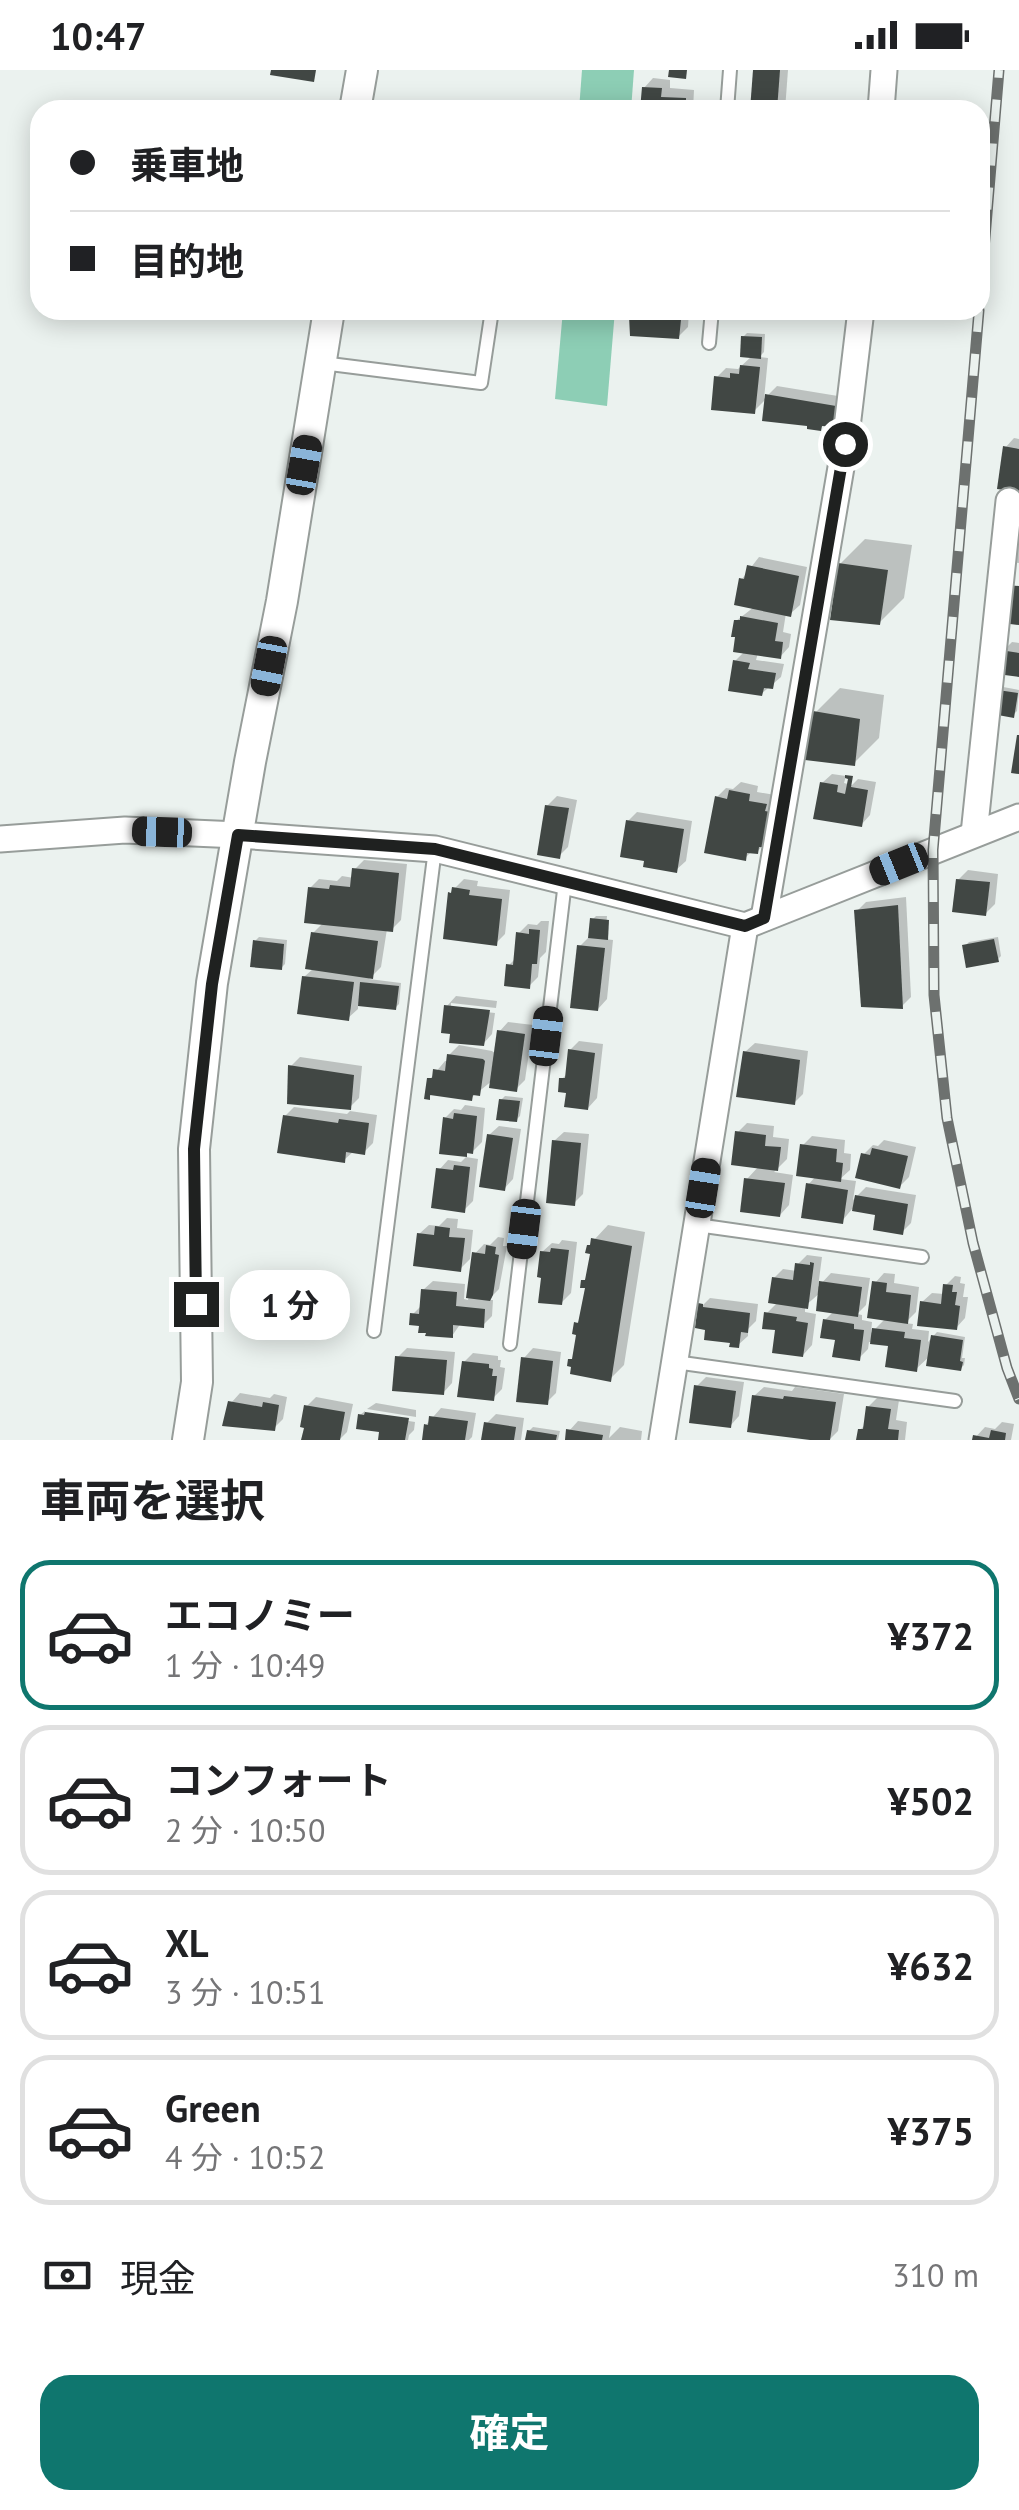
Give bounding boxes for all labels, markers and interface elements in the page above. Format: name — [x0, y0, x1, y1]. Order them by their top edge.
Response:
text: 10:47 — [50, 11, 146, 60]
text: 乗車地 — [130, 140, 244, 189]
text: 目的地 — [130, 236, 244, 285]
route start — [823, 422, 868, 467]
car — [284, 433, 324, 497]
car — [249, 634, 289, 698]
car — [131, 816, 193, 848]
car — [866, 839, 932, 889]
car — [527, 1004, 565, 1068]
car — [683, 1156, 723, 1220]
car — [505, 1197, 543, 1261]
callout: 1 分 — [231, 1269, 351, 1339]
route end — [174, 1282, 219, 1327]
text: 1 分 — [261, 1284, 319, 1326]
text: 車両を選択 — [40, 1471, 265, 1529]
icon: car — [45, 1590, 135, 1680]
text: エコノミー — [165, 1590, 355, 1639]
text: ¥372 — [888, 1611, 974, 1660]
text: 1 分 · 10:49 — [165, 1644, 325, 1686]
icon: car — [45, 1755, 135, 1845]
text: コンフォート — [165, 1755, 392, 1804]
text: ¥502 — [888, 1776, 974, 1825]
text: 2 分 · 10:50 — [165, 1809, 325, 1851]
text: XL — [165, 1918, 209, 1967]
icon: car — [45, 1920, 135, 2010]
text: ¥632 — [888, 1941, 974, 1990]
text: 3 分 · 10:51 — [165, 1971, 325, 2013]
text: Green — [165, 2083, 261, 2132]
icon: car — [45, 2085, 135, 2175]
text: ¥375 — [888, 2106, 974, 2155]
text: 4 分 · 10:52 — [165, 2136, 325, 2178]
icon: cash — [40, 2248, 95, 2303]
text: 現金 — [120, 2253, 196, 2302]
text: 310 m — [892, 2254, 979, 2296]
button: 確定 — [40, 2375, 979, 2490]

